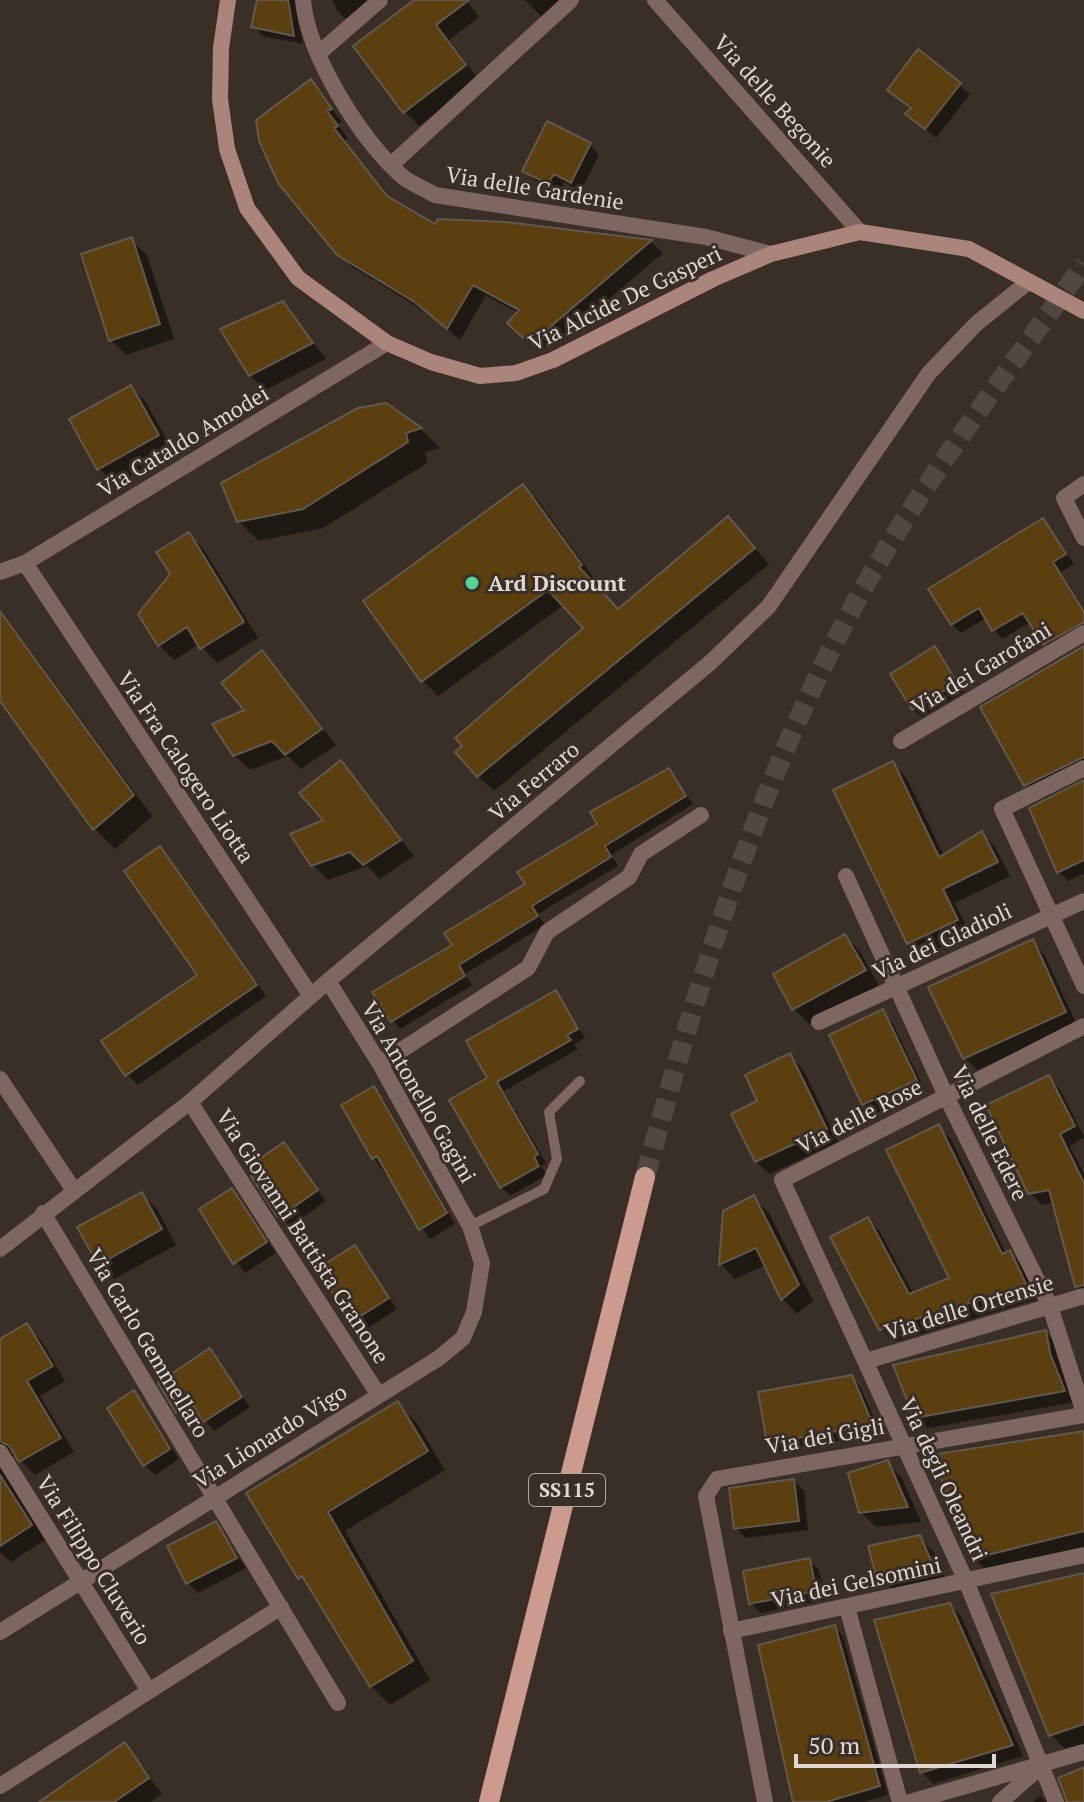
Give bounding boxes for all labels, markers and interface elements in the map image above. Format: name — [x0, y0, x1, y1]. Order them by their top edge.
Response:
street label: Via delle Begonie — [708, 28, 843, 174]
street label: Via delle Gardenie — [444, 159, 626, 216]
street label: Via Alcide De Gasperi — [524, 238, 726, 357]
street label: Via Cataldo Amodei — [92, 378, 274, 503]
place label: Ard Discount — [488, 568, 626, 597]
marker: Ard Discount — [463, 574, 481, 592]
street label: Via dei Garofani — [905, 614, 1056, 721]
street label: Via Fra Calogero Liotta — [111, 665, 262, 868]
street label: Via Ferraro — [482, 734, 585, 827]
street label: Via dei Gladioli — [867, 896, 1016, 985]
street label: Via Antonello Gagini — [356, 996, 483, 1188]
street label: Via delle Edere — [945, 1061, 1036, 1205]
street label: Via delle Rose — [791, 1071, 927, 1160]
street label: Via Giovanni Battista Granone — [210, 1103, 397, 1369]
street label: Via Carlo Gemmellaro — [80, 1243, 217, 1443]
street label: Via delle Ortensie — [881, 1267, 1057, 1346]
street label: Via Lionardo Vigo — [187, 1377, 352, 1495]
street label: Via degli Oleandri — [894, 1392, 995, 1565]
street label: Via dei Gigli — [763, 1411, 886, 1460]
street label: Via Filippo Cluverio — [30, 1469, 158, 1650]
road number: SS115 — [529, 1474, 605, 1506]
street label: Via dei Gelsomini — [768, 1549, 944, 1614]
scale bar — [796, 1718, 994, 1768]
text: 50 m — [808, 1729, 860, 1761]

